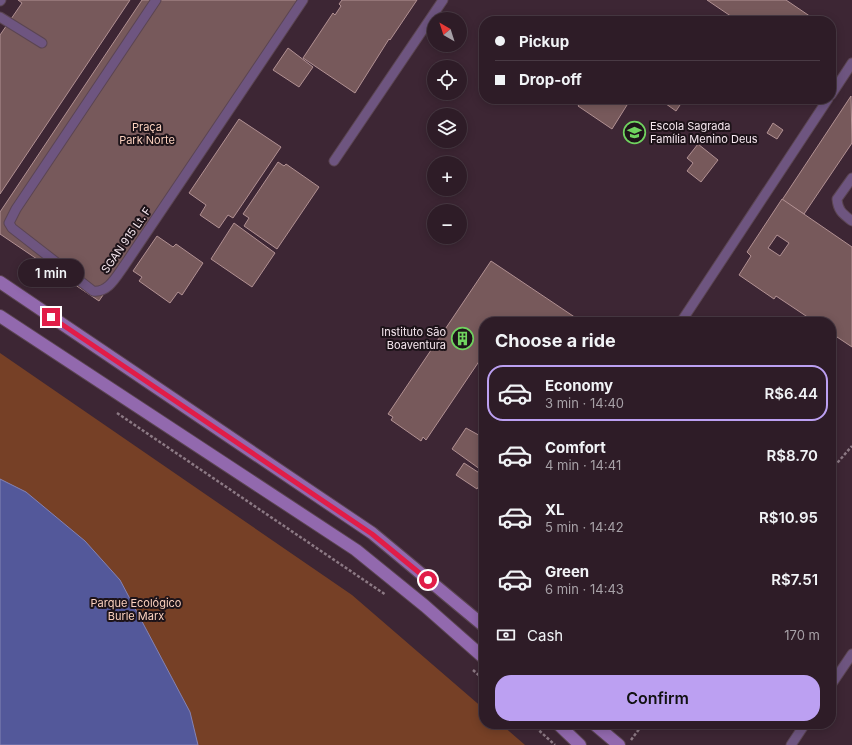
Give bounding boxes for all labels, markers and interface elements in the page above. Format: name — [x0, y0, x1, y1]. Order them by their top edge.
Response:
north arrow — [427, 12, 467, 52]
map controls — [427, 12, 467, 244]
text: Pickup — [519, 32, 569, 51]
button: locate — [427, 60, 467, 100]
text: Drop-off — [519, 70, 582, 89]
button: layers — [427, 108, 467, 148]
school or university icon: Escola Sagrada Família Menino Deus — [622, 119, 648, 145]
place label: Escola Sagrada Família Menino Deus — [650, 119, 758, 146]
park label: Praça Park Norte — [119, 120, 175, 147]
button: + — [427, 156, 467, 196]
street label: SGAN 915 Lt. F — [98, 204, 154, 276]
button: − — [427, 204, 467, 244]
callout: 1 min — [18, 259, 84, 287]
text: 1 min — [35, 265, 67, 281]
route end — [42, 308, 60, 326]
place label: Instituto São Boaventura — [381, 325, 446, 352]
building icon: Instituto São Boaventura — [449, 325, 475, 351]
text: Choose a ride — [495, 330, 616, 351]
icon: car — [497, 375, 533, 411]
text: Economy — [545, 376, 613, 395]
text: R$6.44 — [765, 384, 818, 403]
text: 3 min · 14:40 — [545, 395, 624, 411]
icon: car — [497, 437, 533, 473]
text: Comfort — [545, 438, 606, 457]
text: R$8.70 — [766, 446, 818, 465]
text: 4 min · 14:41 — [545, 457, 621, 473]
icon: car — [497, 499, 533, 535]
text: XL — [545, 500, 565, 519]
text: R$10.95 — [759, 508, 818, 527]
text: 5 min · 14:42 — [545, 519, 624, 535]
icon: car — [497, 561, 533, 597]
text: Green — [545, 562, 589, 581]
text: R$7.51 — [771, 570, 818, 589]
route start — [419, 571, 437, 589]
text: 6 min · 14:43 — [545, 581, 624, 597]
park label: Parque Ecológico Burle Marx — [91, 596, 182, 623]
icon: cash — [495, 624, 517, 646]
text: Cash — [527, 626, 563, 645]
text: 170 m — [784, 627, 820, 643]
button: Confirm — [495, 675, 820, 721]

